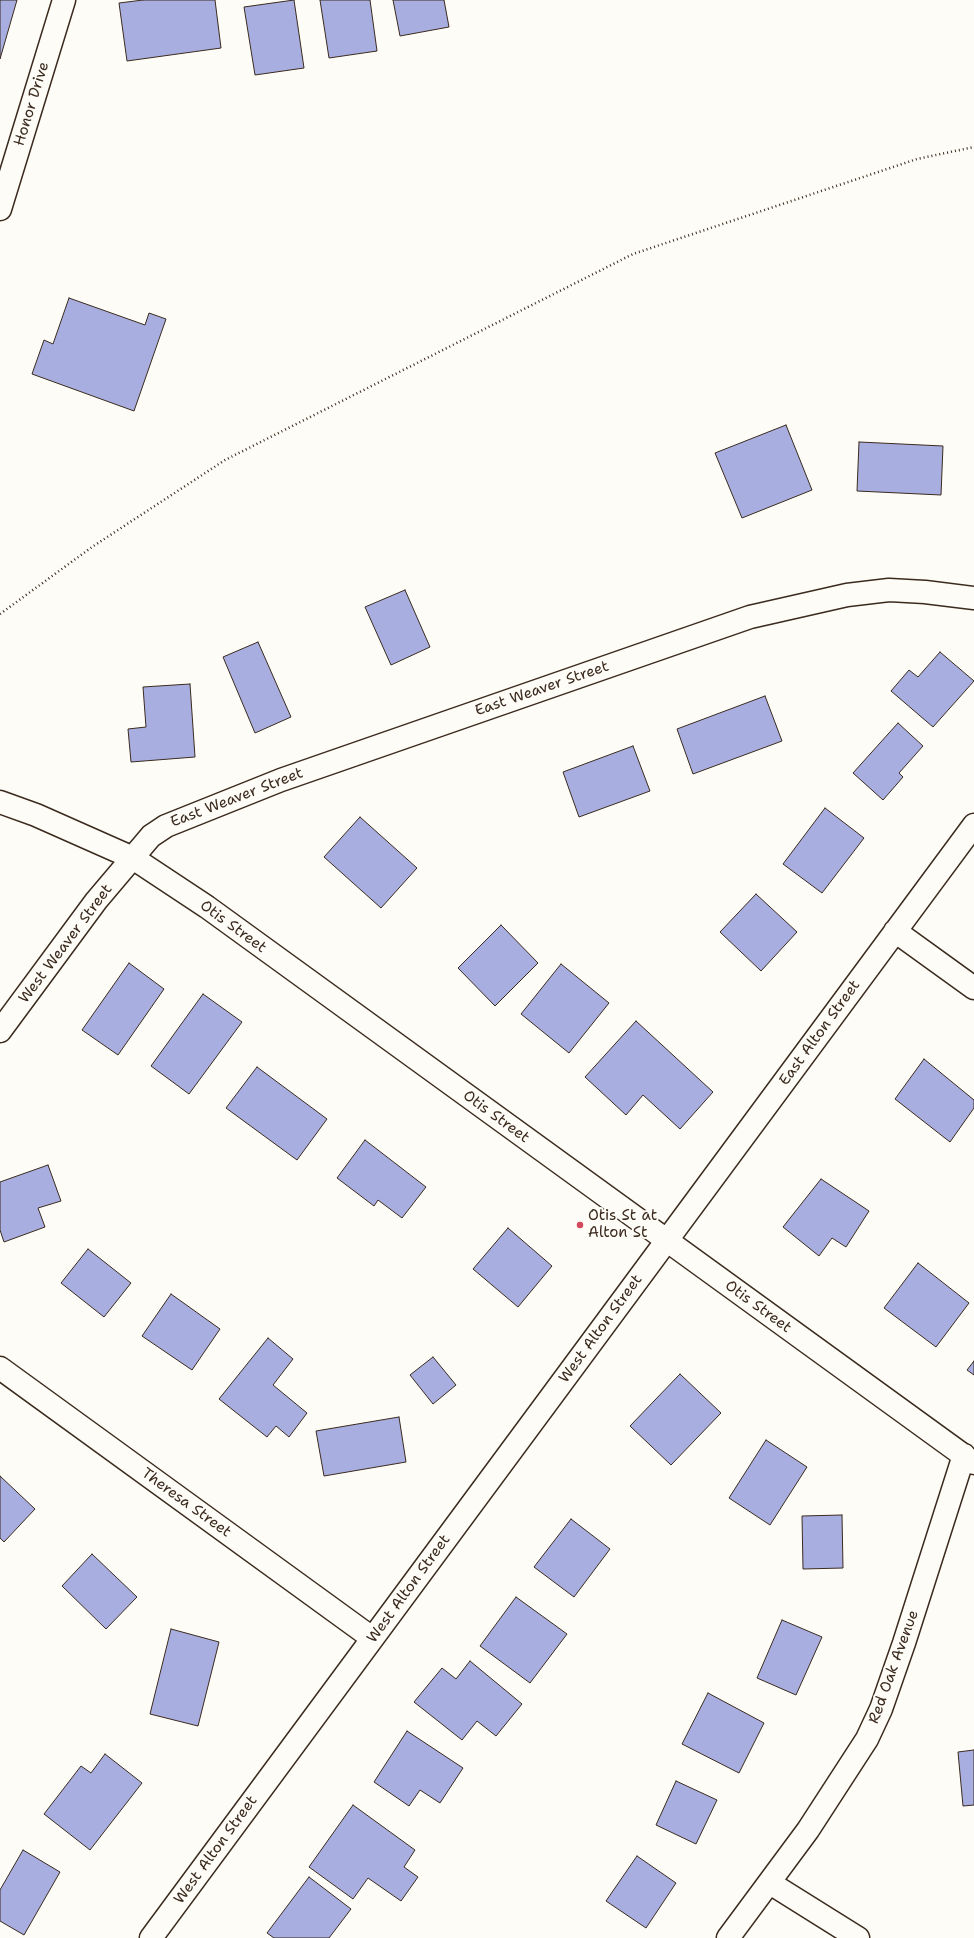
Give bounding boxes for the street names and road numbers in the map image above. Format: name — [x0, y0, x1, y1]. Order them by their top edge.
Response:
street label: Honor Drive — [11, 60, 53, 148]
street label: East Weaver Street — [473, 658, 611, 720]
street label: East Weaver Street — [168, 764, 306, 832]
street label: West Weaver Street — [15, 881, 117, 1007]
street label: Otis Street — [196, 897, 270, 957]
street label: East Alton Street — [776, 977, 864, 1089]
street label: Otis Street — [459, 1087, 533, 1147]
street label: West Alton Street — [556, 1271, 646, 1387]
street label: Otis Street — [721, 1277, 795, 1337]
street label: Theresa Street — [138, 1464, 234, 1542]
street label: West Alton Street — [364, 1531, 454, 1647]
street label: Red Oak Avenue — [865, 1608, 923, 1726]
street label: West Alton Street — [171, 1792, 261, 1908]

